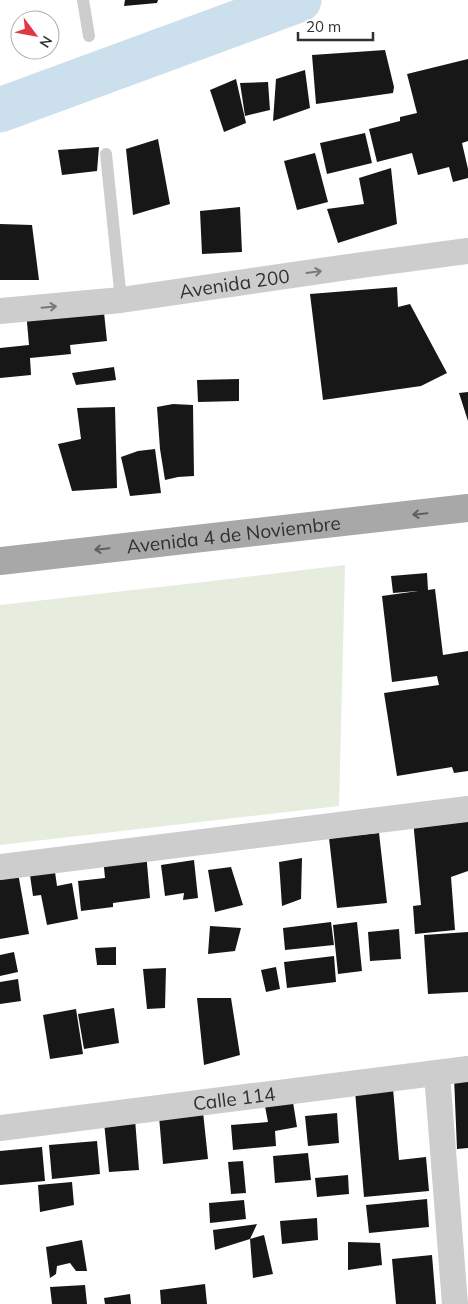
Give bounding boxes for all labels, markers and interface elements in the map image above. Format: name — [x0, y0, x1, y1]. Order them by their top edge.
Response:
north arrow — [10, 10, 60, 60]
scale bar — [298, 10, 373, 42]
text: 20 m — [306, 17, 341, 36]
text: N — [36, 33, 56, 51]
street label: Avenida 200 — [177, 264, 291, 303]
one-way arrow — [305, 267, 321, 277]
one-way arrow — [40, 302, 56, 312]
one-way arrow — [412, 509, 428, 519]
street label: Avenida 4 de Noviembre — [125, 511, 342, 559]
one-way arrow — [94, 544, 110, 554]
street label: Calle 114 — [192, 1081, 277, 1116]

